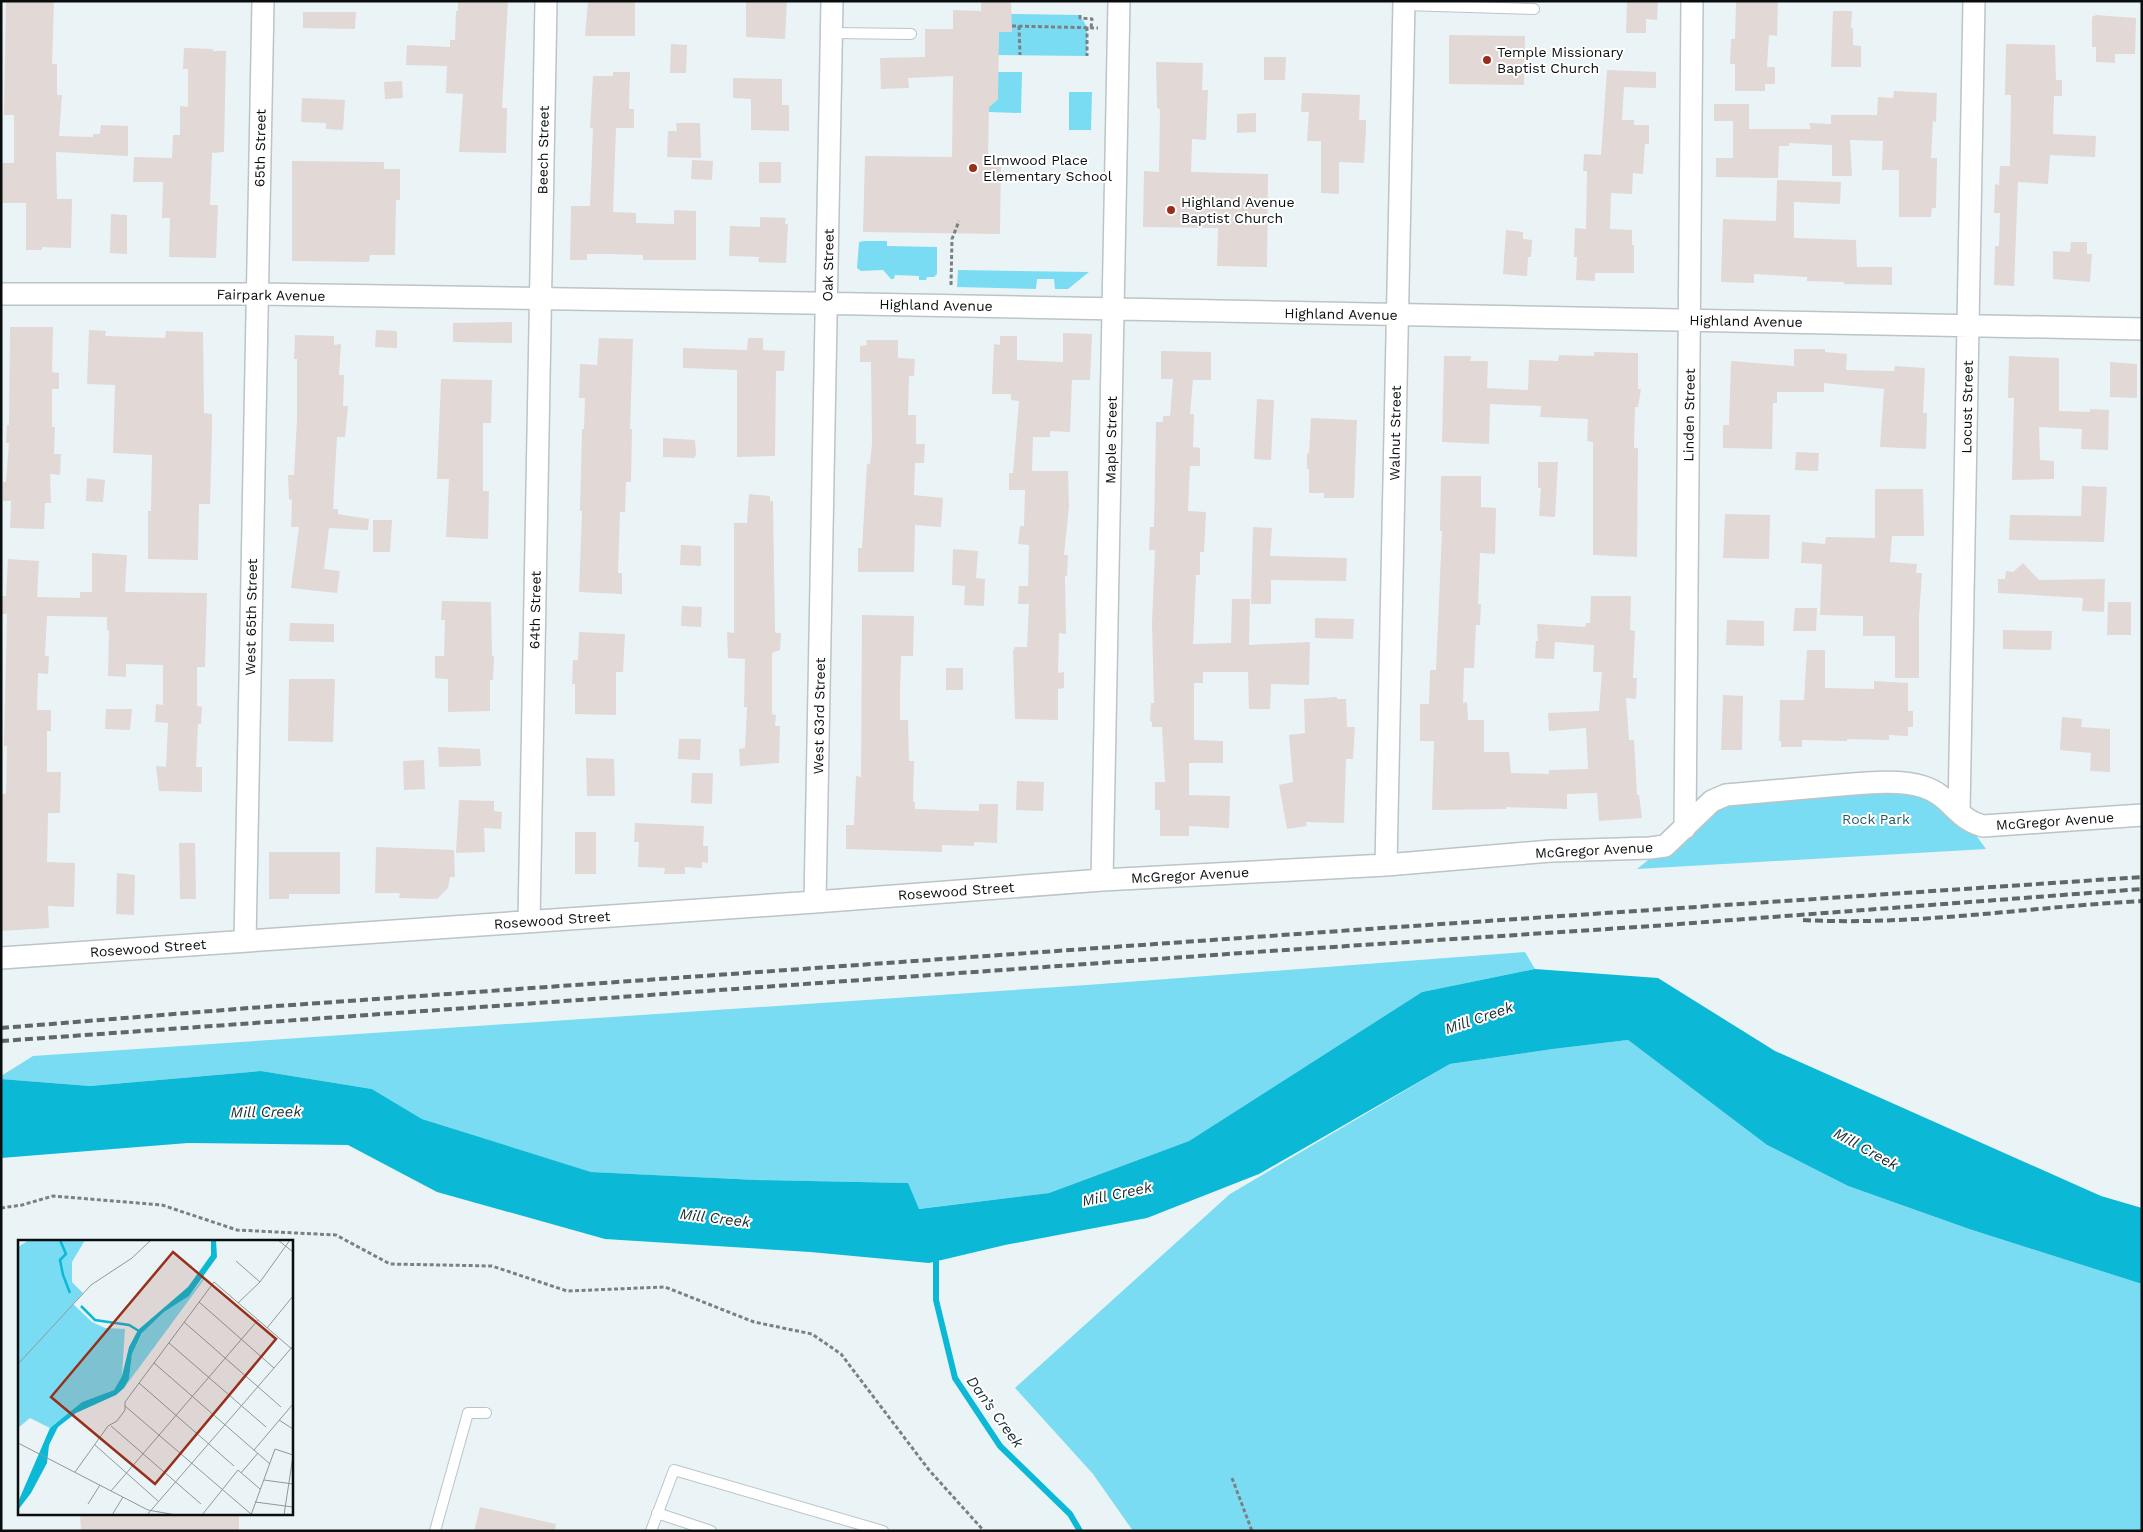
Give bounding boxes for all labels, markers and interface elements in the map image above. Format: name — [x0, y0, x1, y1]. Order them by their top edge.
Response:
place label: Temple Missionary Baptist Church — [1497, 44, 1624, 76]
marker: Temple Missionary Baptist Church — [1481, 54, 1493, 66]
street label: Beech Street — [534, 105, 552, 194]
street label: 65th Street — [251, 109, 269, 187]
place label: Elmwood Place Elementary School — [983, 152, 1113, 184]
marker: Elmwood Place Elementary School — [967, 162, 979, 174]
place label: Highland Avenue Baptist Church — [1181, 194, 1295, 226]
marker: Highland Avenue Baptist Church — [1165, 204, 1177, 216]
street label: Oak Street — [819, 228, 837, 302]
street label: Fairpark Avenue — [216, 286, 326, 304]
street label: Highland Avenue — [879, 296, 993, 314]
street label: Highland Avenue — [1284, 305, 1398, 323]
street label: Highland Avenue — [1689, 312, 1803, 330]
street label: Locust Street — [1958, 360, 1976, 454]
street label: Linden Street — [1680, 368, 1698, 462]
street label: Walnut Street — [1386, 385, 1404, 481]
street label: Maple Street — [1102, 396, 1120, 484]
street label: West 65th Street — [242, 558, 260, 676]
street label: 64th Street — [526, 570, 544, 649]
street label: West 63rd Street — [810, 657, 828, 775]
street label: McGregor Avenue — [1995, 809, 2115, 833]
park label: Rock Park — [1842, 811, 1910, 827]
street label: McGregor Avenue — [1535, 839, 1653, 861]
street label: McGregor Avenue — [1131, 864, 1249, 886]
street label: Rosewood Street — [897, 879, 1015, 903]
street label: Rosewood Street — [493, 908, 611, 932]
street label: Rosewood Street — [89, 936, 207, 960]
water label: Mill Creek — [1443, 998, 1516, 1038]
water label: Mill Creek — [230, 1102, 302, 1122]
water label: Mill Creek — [1831, 1124, 1902, 1174]
water label: Mill Creek — [1080, 1178, 1154, 1210]
water label: Mill Creek — [679, 1205, 752, 1231]
inset map — [18, 1240, 292, 1514]
water label: Dan’s Creek — [963, 1372, 1028, 1452]

